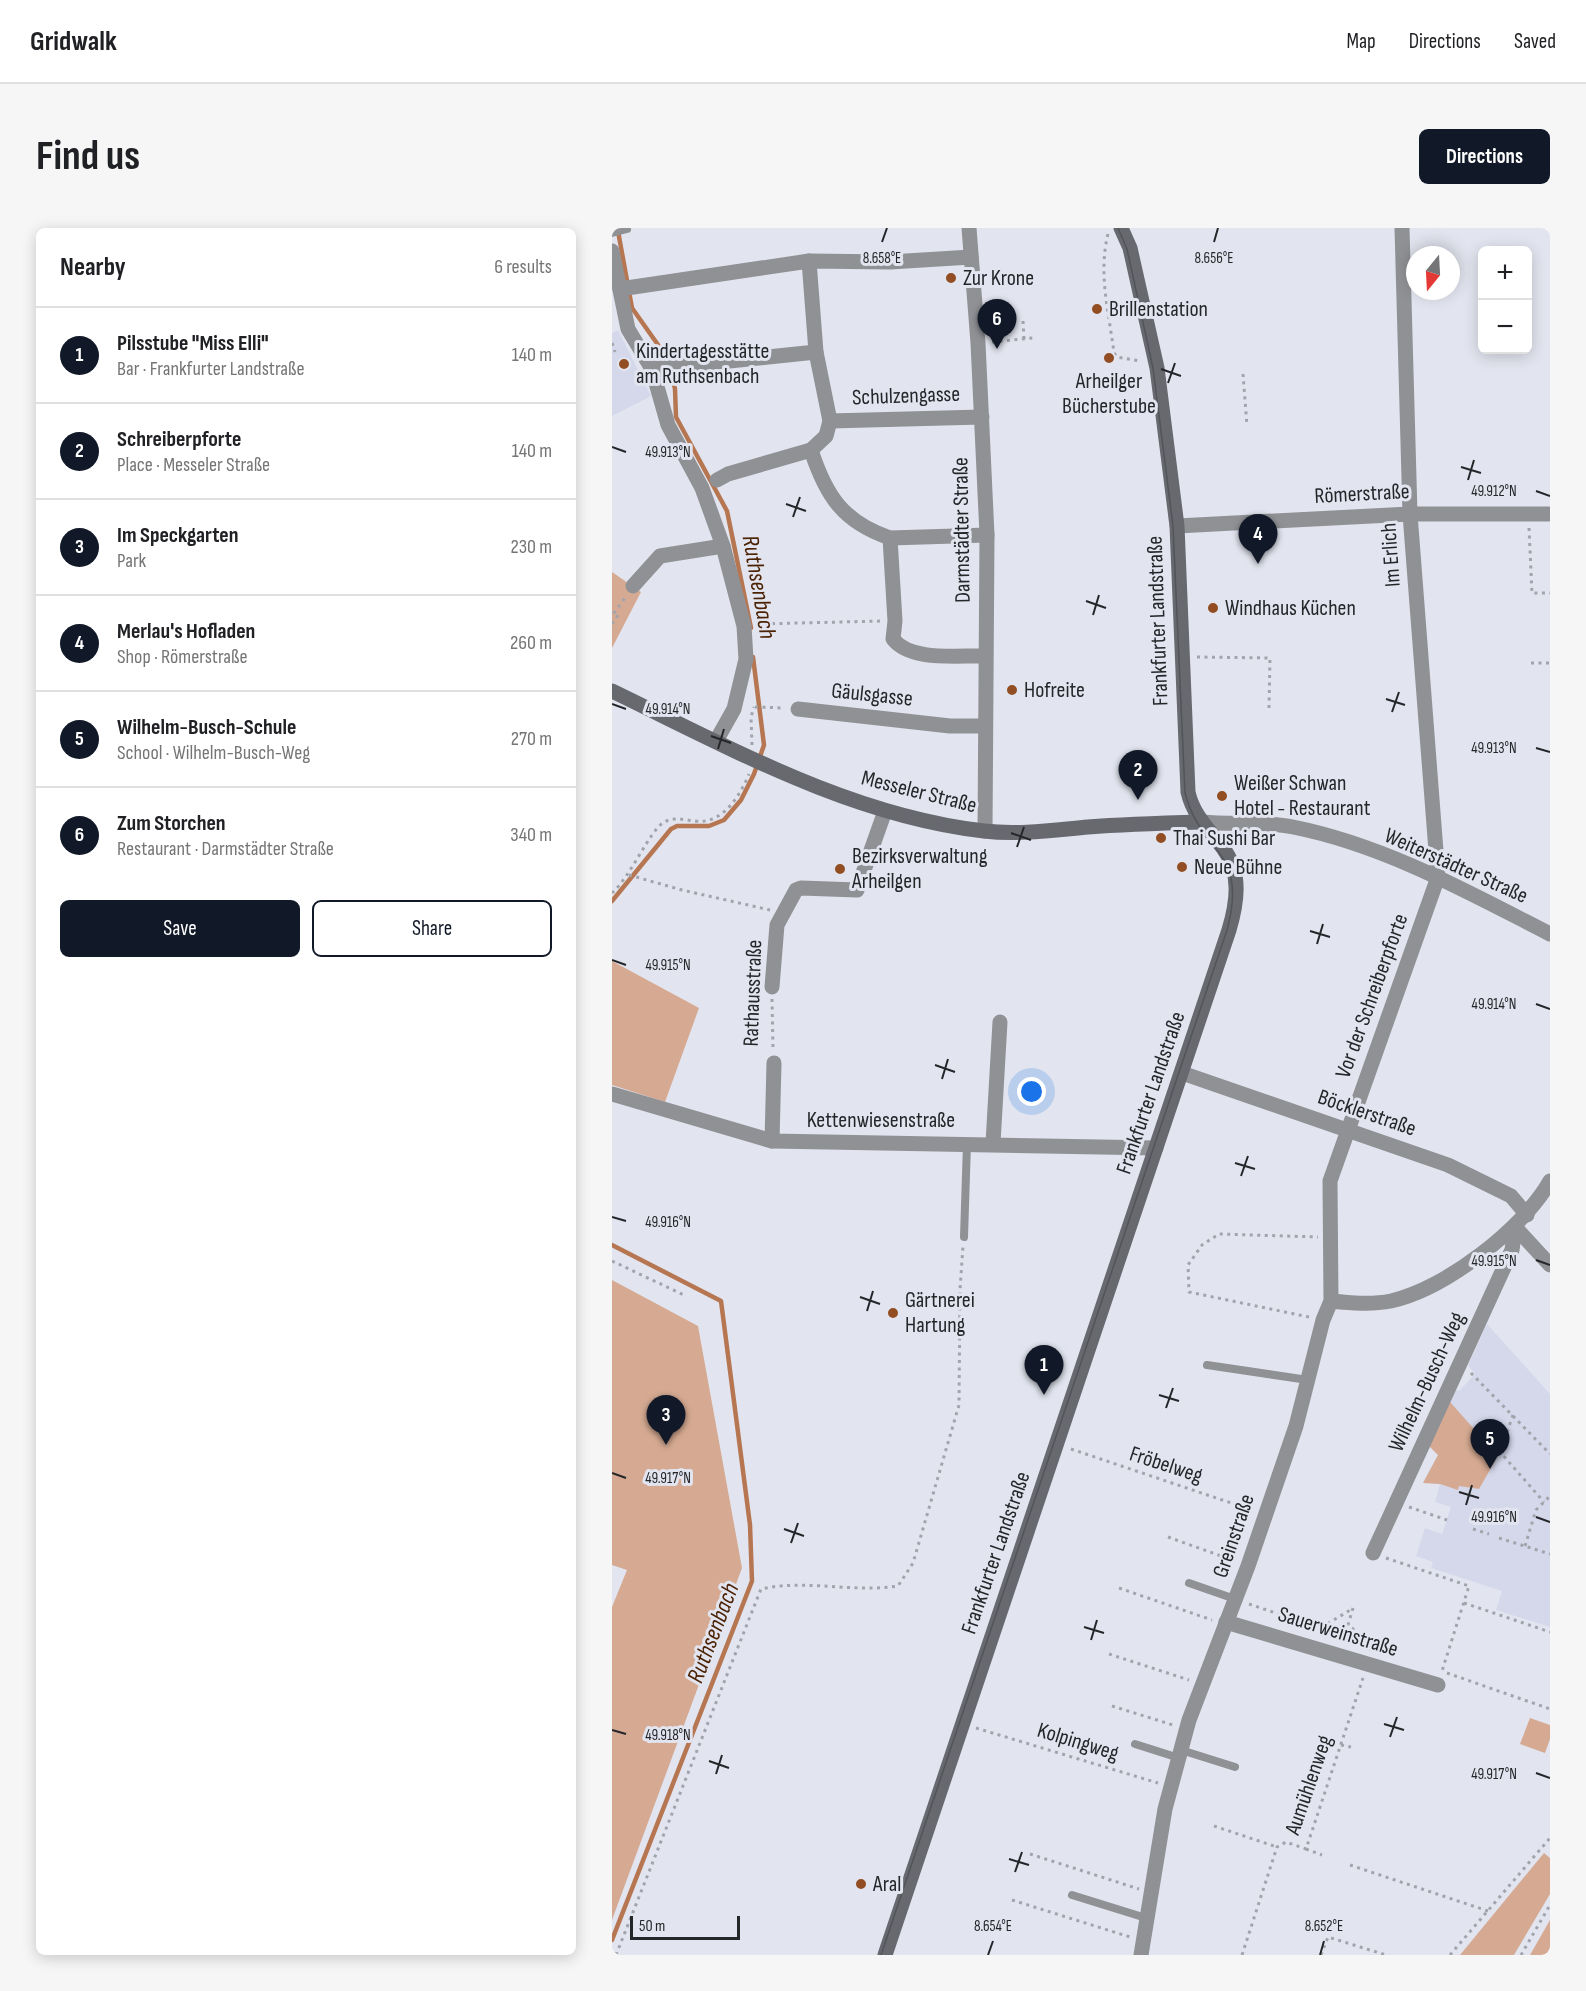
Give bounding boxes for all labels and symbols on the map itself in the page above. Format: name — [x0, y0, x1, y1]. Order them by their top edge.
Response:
north arrow — [1406, 246, 1460, 300]
text: 8.658°E — [863, 249, 901, 268]
text: 8.656°E — [1195, 249, 1233, 268]
place label: Zur Krone — [963, 265, 1034, 292]
marker: Zur Krone — [944, 271, 958, 285]
place label: Brillenstation — [1109, 296, 1208, 323]
pin: 6 — [978, 300, 1016, 349]
marker: Brillenstation — [1090, 302, 1104, 316]
place label: Kindertagesstätte am Ruthsenbach — [636, 338, 769, 390]
marker: Arheilger Bücherstube — [1102, 351, 1116, 365]
marker: Kindertagesstätte am Ruthsenbach — [617, 357, 631, 371]
place label: Arheilger Bücherstube — [1062, 368, 1156, 420]
street label: Schulzengasse — [851, 381, 961, 411]
text: 49.913°N — [645, 443, 691, 462]
street label: Darmstädter Straße — [947, 457, 977, 603]
street label: Römerstraße — [1314, 478, 1410, 510]
text: 49.912°N — [1471, 482, 1517, 501]
pin: 4 — [1238, 514, 1278, 564]
street label: Im Erlich — [1375, 522, 1407, 588]
water label: Ruthsenbach — [736, 533, 782, 641]
street label: Frankfurter Landstraße — [1142, 535, 1174, 707]
place label: Windhaus Küchen — [1225, 595, 1356, 622]
marker: Windhaus Küchen — [1206, 601, 1220, 615]
street label: Gäulsgasse — [830, 677, 914, 713]
place label: Hofreite — [1024, 677, 1085, 704]
marker: Hofreite — [1005, 683, 1019, 697]
text: 49.914°N — [646, 700, 690, 719]
text: 49.913°N — [1471, 739, 1517, 758]
pin: 2 — [1118, 750, 1158, 800]
street label: Messeler Straße — [859, 765, 979, 819]
place label: Weißer Schwan Hotel - Restaurant — [1234, 770, 1371, 822]
marker: Weißer Schwan Hotel - Restaurant — [1215, 789, 1229, 803]
street label: Weiterstädter Straße — [1380, 822, 1532, 910]
place label: Thai Sushi Bar — [1173, 825, 1275, 852]
marker: Thai Sushi Bar — [1154, 831, 1168, 845]
place label: Bezirksverwaltung Arheilgen — [851, 843, 988, 895]
place label: Neue Bühne — [1194, 854, 1282, 881]
marker: Neue Bühne — [1175, 860, 1189, 874]
marker: Bezirksverwaltung Arheilgen — [833, 862, 847, 876]
street label: Vor der Schreiberpforte — [1330, 910, 1414, 1082]
street label: Rathausstraße — [738, 939, 768, 1047]
text: 49.915°N — [645, 956, 691, 975]
text: 49.914°N — [1472, 995, 1516, 1014]
street label: Frankfurter Landstraße — [1111, 1008, 1191, 1178]
your location — [1017, 1077, 1046, 1106]
street label: Böcklerstraße — [1314, 1084, 1420, 1142]
street label: Kettenwiesenstraße — [807, 1107, 955, 1134]
text: 49.916°N — [645, 1213, 691, 1232]
text: 49.915°N — [1471, 1252, 1517, 1271]
place label: Gärtnerei Hartung — [905, 1287, 975, 1339]
marker: Gärtnerei Hartung — [886, 1306, 900, 1320]
street label: Wilhelm-Busch-Weg — [1383, 1308, 1471, 1456]
pin: 1 — [1024, 1346, 1064, 1395]
pin: 3 — [646, 1396, 686, 1445]
pin: 5 — [1470, 1420, 1510, 1469]
street label: Fröbelweg — [1126, 1441, 1206, 1490]
street label: Frankfurter Landstraße — [956, 1468, 1036, 1638]
text: 49.917°N — [645, 1469, 691, 1488]
street label: Greinstraße — [1207, 1491, 1261, 1581]
text: 49.916°N — [1471, 1508, 1517, 1527]
water label: Ruthsenbach — [681, 1579, 745, 1687]
street label: Sauerweinstraße — [1275, 1601, 1401, 1663]
street label: Kolpingweg — [1034, 1717, 1122, 1767]
text: 49.918°N — [645, 1726, 691, 1745]
street label: Aumühlenweg — [1279, 1731, 1339, 1839]
text: 49.917°N — [1471, 1765, 1517, 1784]
place label: Aral — [872, 1871, 901, 1898]
marker: Aral — [854, 1877, 868, 1891]
scale bar — [630, 1913, 740, 1940]
text: 8.654°E — [974, 1917, 1012, 1936]
text: 8.652°E — [1305, 1917, 1343, 1936]

